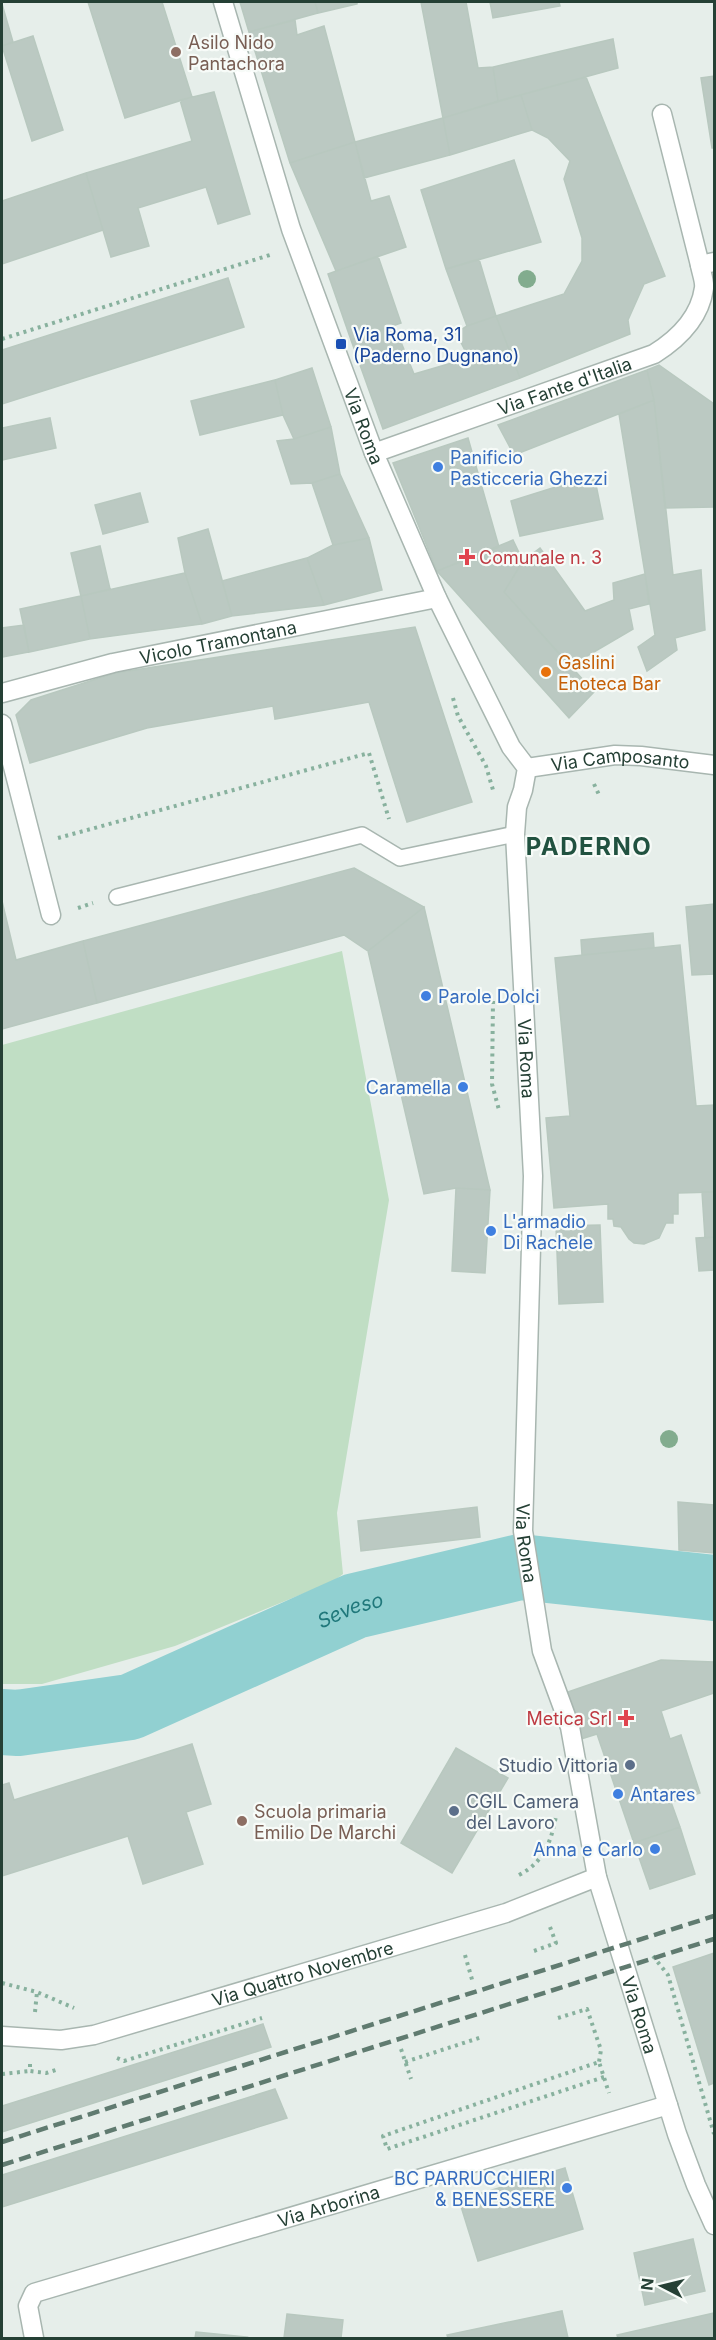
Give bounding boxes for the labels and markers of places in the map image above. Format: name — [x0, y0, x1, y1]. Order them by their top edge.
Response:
place label: Asilo Nido Pantachora — [188, 32, 285, 74]
marker: Asilo Nido Pantachora — [169, 45, 183, 59]
place label: Via Roma, 31 (Paderno Dugnano) — [353, 324, 519, 366]
marker: Via Roma, 31 (Paderno Dugnano) — [334, 337, 348, 351]
place label: Panificio Pasticceria Ghezzi — [450, 447, 608, 489]
marker: Panificio Pasticceria Ghezzi — [431, 460, 445, 474]
place label: Comunale n. 3 — [479, 547, 602, 568]
marker: Comunale n. 3 — [460, 550, 474, 564]
place label: Gaslini Enoteca Bar — [558, 652, 661, 694]
marker: Gaslini Enoteca Bar — [539, 665, 553, 679]
place label: Parole Dolci — [438, 986, 540, 1007]
marker: Parole Dolci — [419, 989, 433, 1003]
place label: Caramella — [366, 1077, 451, 1098]
marker: Caramella — [456, 1080, 470, 1094]
place label: L'armadio Di Rachele — [503, 1211, 593, 1253]
marker: L'armadio Di Rachele — [484, 1224, 498, 1238]
place label: Metica Srl — [526, 1708, 612, 1729]
marker: Metica Srl — [617, 1709, 635, 1727]
place label: Studio Vittoria — [498, 1755, 618, 1776]
marker: Studio Vittoria — [623, 1758, 637, 1772]
place label: Antares — [630, 1784, 696, 1805]
marker: Antares — [611, 1787, 625, 1801]
place label: CGIL Camera del Lavoro — [466, 1791, 579, 1833]
place label: Scuola primaria Emilio De Marchi — [254, 1801, 396, 1843]
marker: CGIL Camera del Lavoro — [447, 1804, 461, 1818]
marker: Scuola primaria Emilio De Marchi — [235, 1814, 249, 1828]
place label: Anna e Carlo — [533, 1839, 643, 1860]
marker: Anna e Carlo — [648, 1842, 662, 1856]
place label: BC PARRUCCHIERI & BENESSERE — [394, 2168, 555, 2210]
marker: BC PARRUCCHIERI & BENESSERE — [560, 2181, 574, 2195]

